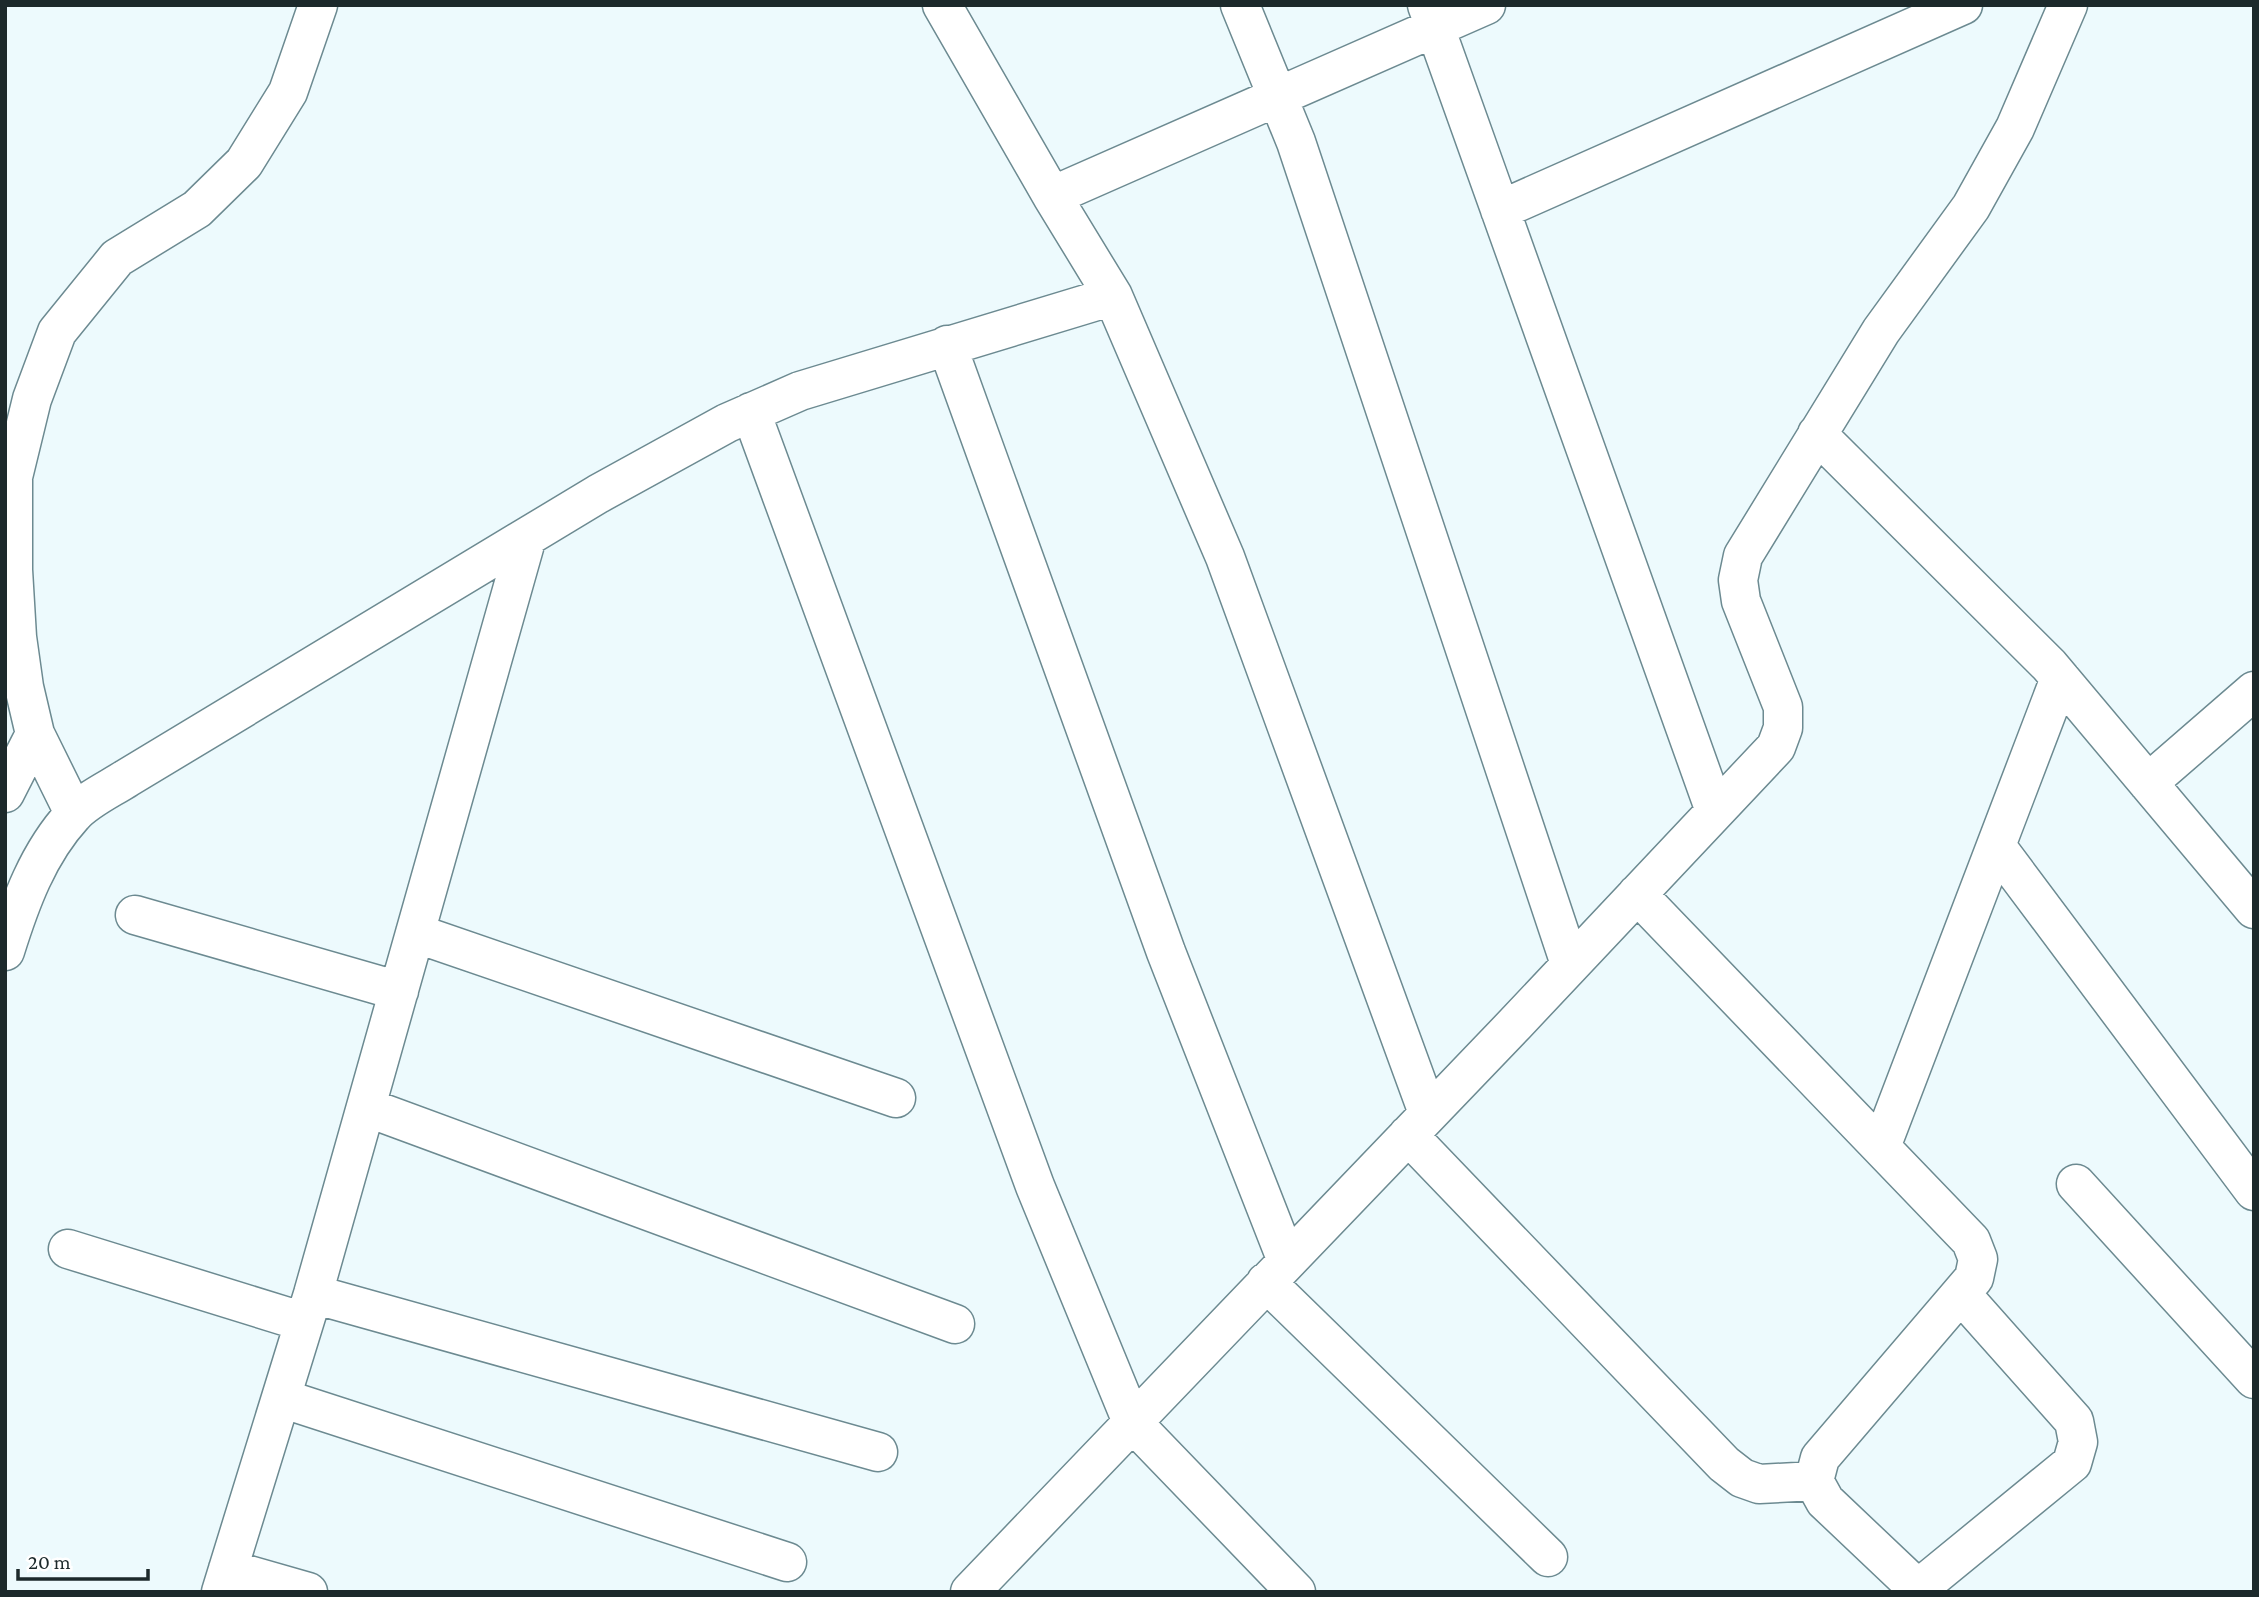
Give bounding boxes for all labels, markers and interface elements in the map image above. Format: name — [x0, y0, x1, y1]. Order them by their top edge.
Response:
scale bar — [18, 1538, 147, 1582]
text: 20 m — [28, 1550, 71, 1574]

